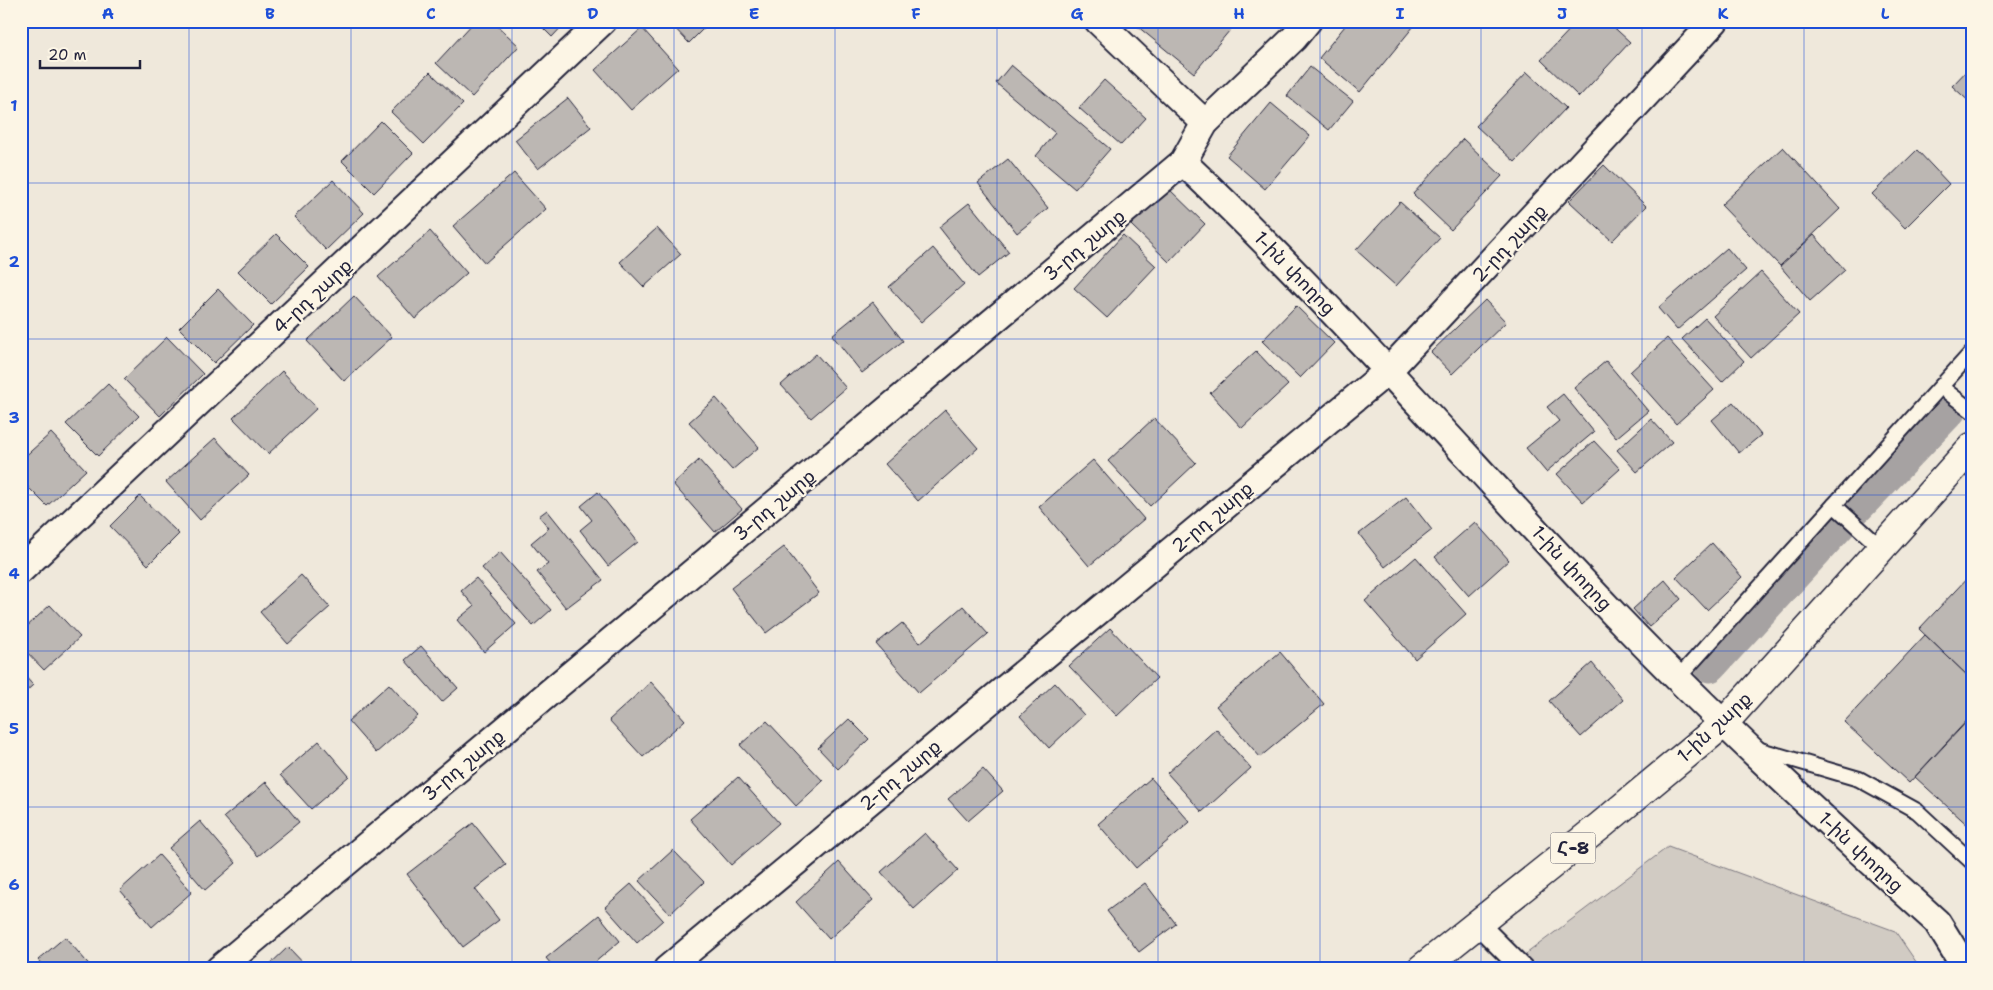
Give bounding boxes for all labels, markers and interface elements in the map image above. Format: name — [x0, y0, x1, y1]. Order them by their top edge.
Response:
text: A — [102, 3, 114, 24]
text: B — [265, 3, 275, 24]
text: C — [426, 3, 436, 24]
text: D — [587, 3, 599, 24]
text: E — [749, 3, 759, 24]
text: F — [911, 3, 921, 24]
text: G — [1071, 3, 1084, 24]
text: H — [1233, 3, 1245, 24]
text: I — [1396, 3, 1405, 24]
text: J — [1557, 3, 1567, 24]
text: K — [1718, 3, 1729, 24]
text: L — [1881, 3, 1890, 24]
scale bar — [40, 38, 140, 70]
text: 20 m — [48, 45, 87, 65]
text: 1 — [10, 95, 18, 116]
street label: 2-րդ շարք — [1466, 198, 1552, 288]
street label: 3-րդ շարք — [1038, 203, 1130, 287]
street label: 1-ին փողոց — [1249, 226, 1341, 320]
text: 2 — [8, 251, 20, 272]
street label: 4-րդ շարք — [267, 253, 357, 339]
text: 3 — [8, 407, 20, 428]
street label: 3-րդ շարք — [728, 463, 820, 547]
street label: 2-րդ շարք — [1166, 476, 1258, 558]
street label: 1-ին փողոց — [1526, 520, 1618, 616]
text: 4 — [8, 563, 20, 584]
street label: 1-ին շարք — [1671, 686, 1757, 768]
text: 5 — [9, 718, 19, 739]
street label: 3-րդ շարք — [417, 723, 509, 807]
street label: 2-րդ շարք — [854, 734, 946, 816]
street label: 1-ին փողոց — [1813, 806, 1909, 898]
road number: Հ-8 — [1550, 832, 1596, 864]
text: 6 — [8, 874, 20, 895]

